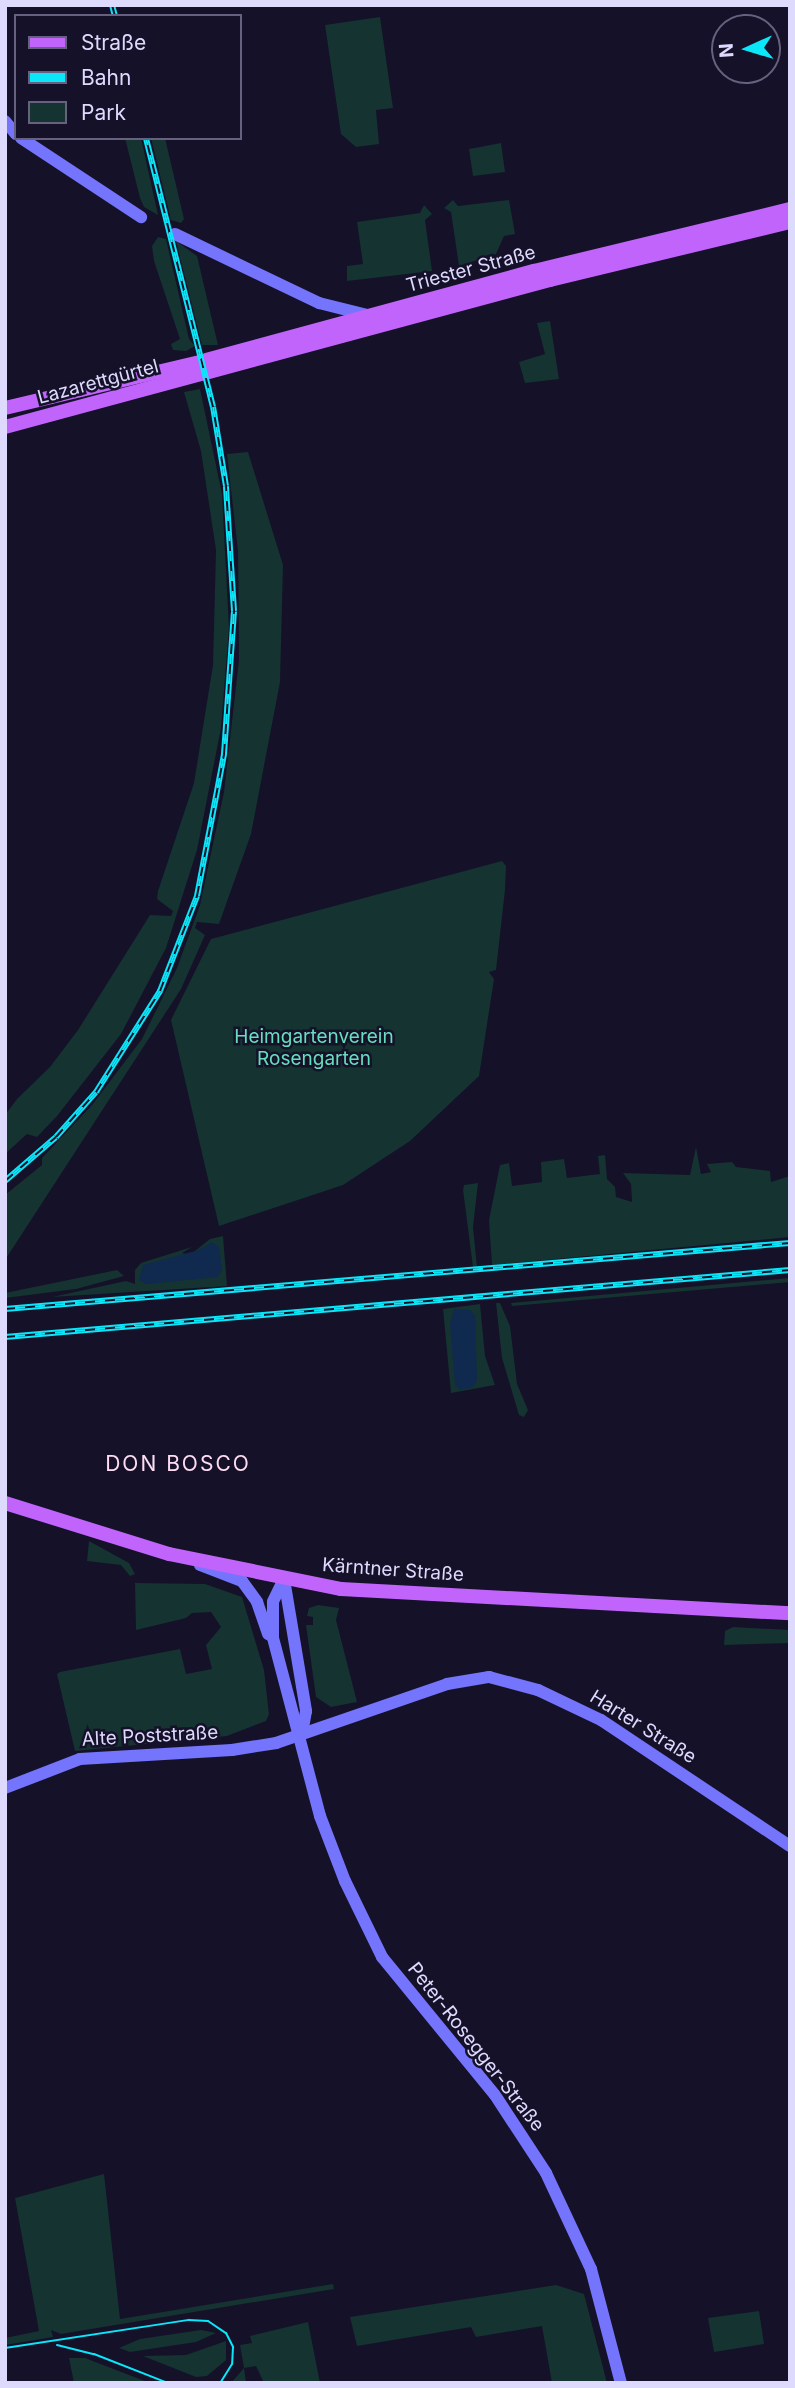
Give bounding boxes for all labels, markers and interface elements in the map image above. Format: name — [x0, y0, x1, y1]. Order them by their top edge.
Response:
legend — [14, 14, 242, 140]
north arrow — [711, 14, 781, 84]
text: Straße — [81, 30, 146, 55]
text: N — [715, 42, 739, 58]
text: Bahn — [81, 65, 131, 90]
text: Park — [81, 100, 126, 125]
street label: Triester Straße — [404, 241, 538, 297]
street label: Lazarettgürtel — [35, 355, 161, 409]
park label: Heimgartenverein Rosengarten — [234, 1026, 394, 1070]
district label: DON BOSCO — [106, 1451, 250, 1477]
street label: Kärntner Straße — [321, 1554, 465, 1586]
street label: Harter Straße — [586, 1685, 700, 1769]
street label: Alte Poststraße — [81, 1721, 219, 1751]
street label: Peter-Rosegger-Straße — [403, 1958, 549, 2136]

